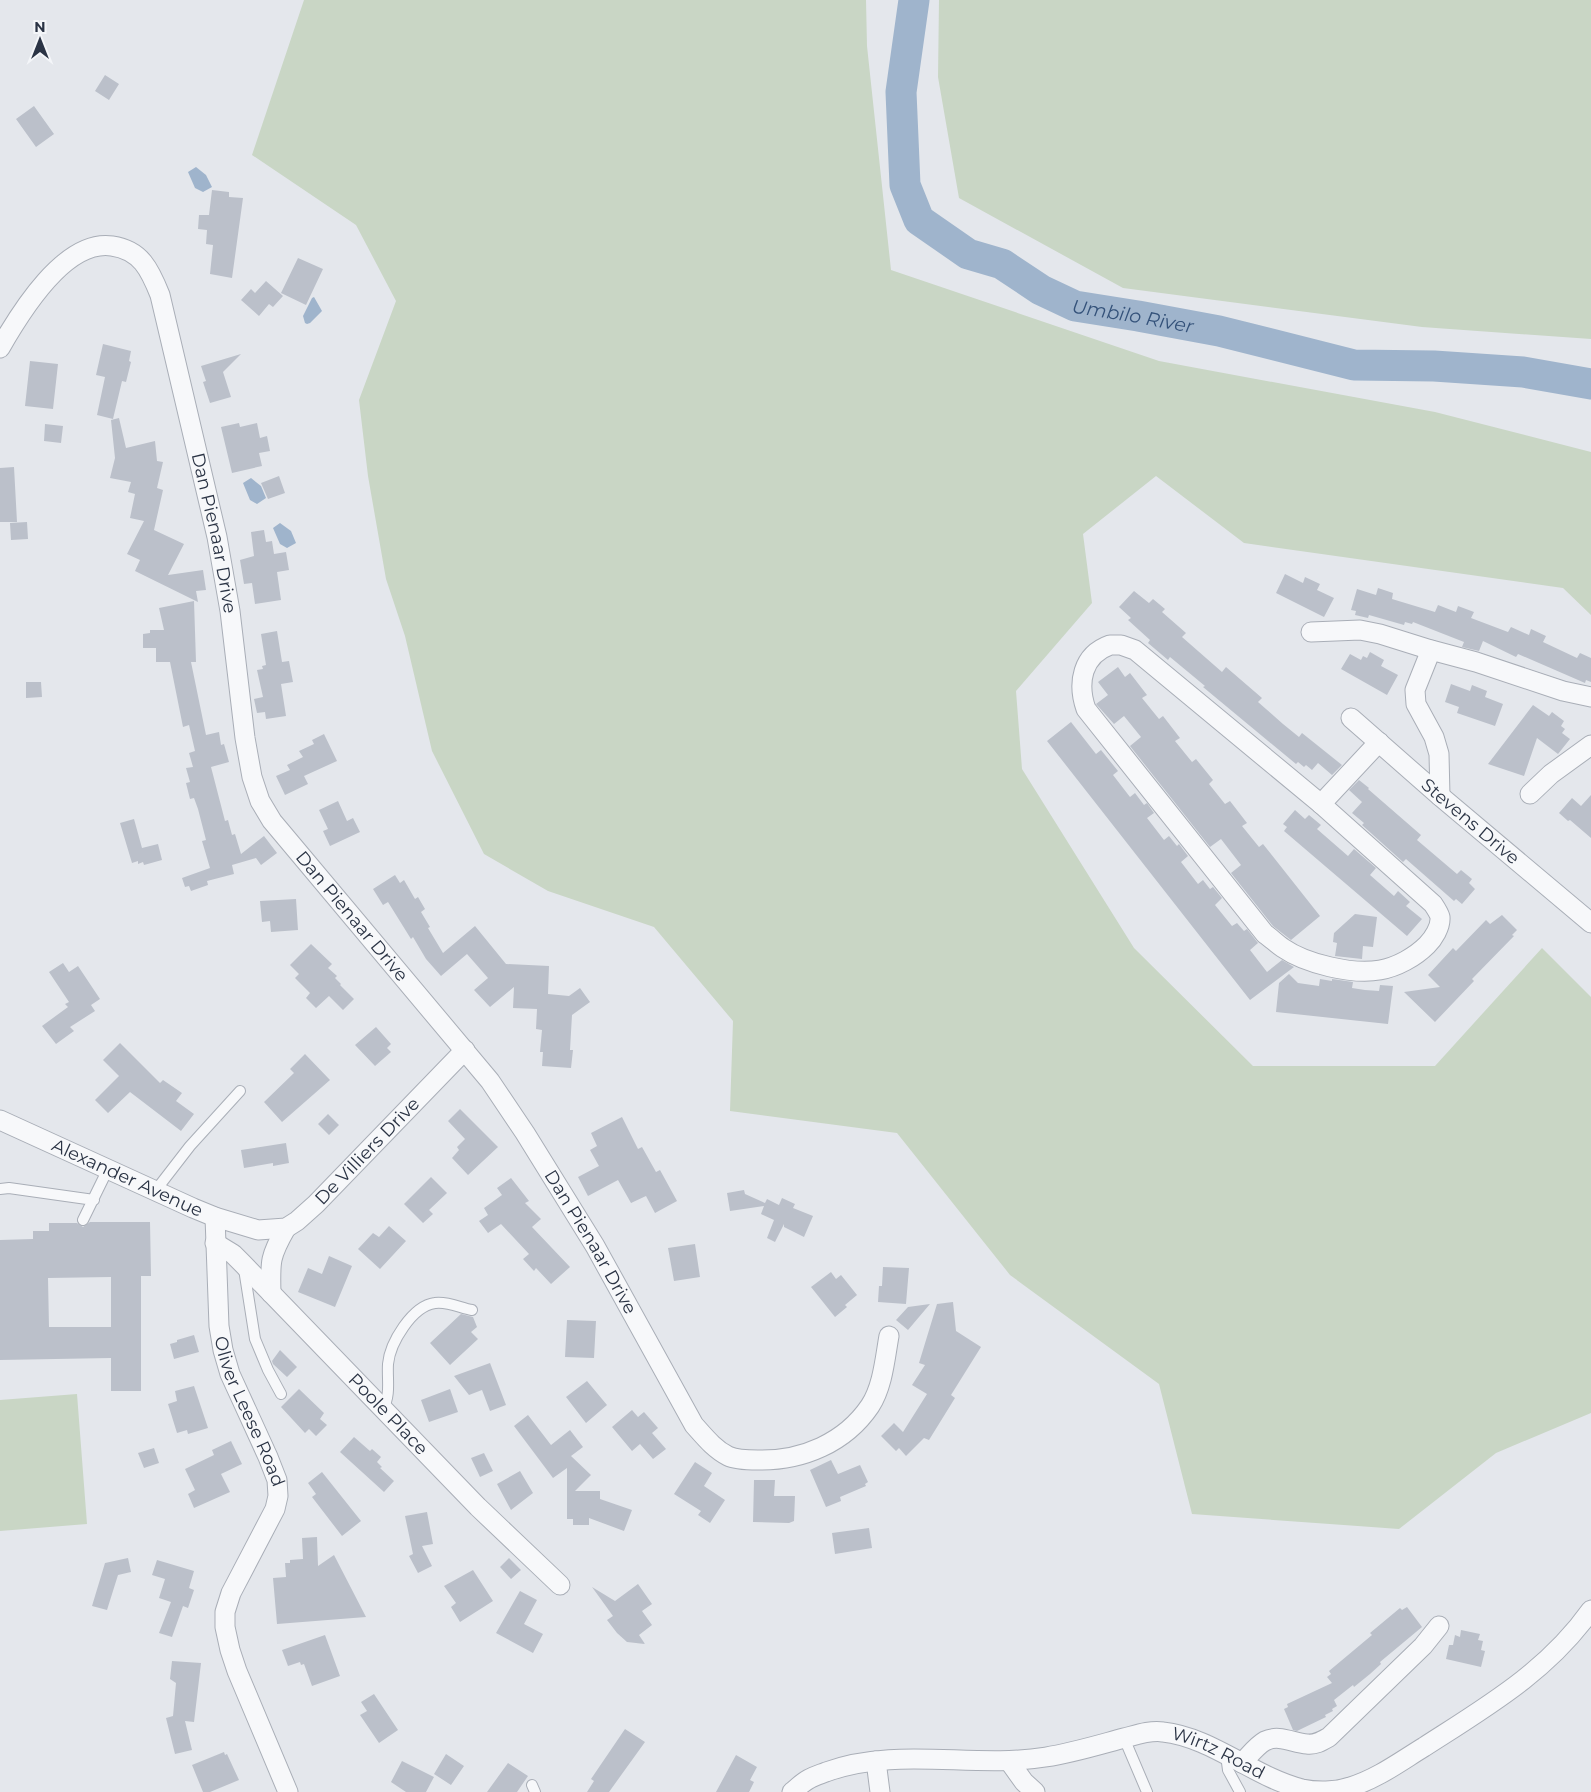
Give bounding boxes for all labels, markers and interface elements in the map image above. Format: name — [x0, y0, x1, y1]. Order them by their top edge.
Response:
north arrow — [15, 15, 65, 65]
text: N — [34, 18, 46, 36]
water label: Umbilo River — [1071, 294, 1196, 338]
street label: Dan Pienaar Drive — [187, 451, 241, 615]
street label: Stevens Drive — [1417, 774, 1524, 869]
street label: Dan Pienaar Drive — [291, 846, 413, 986]
street label: De Villiers Drive — [310, 1093, 424, 1209]
street label: Alexander Avenue — [48, 1134, 206, 1222]
street label: Dan Pienaar Drive — [540, 1166, 642, 1318]
street label: Oliver Leese Road — [210, 1335, 289, 1490]
street label: Poole Place — [344, 1369, 433, 1460]
street label: Wirtz Road — [1169, 1722, 1269, 1784]

